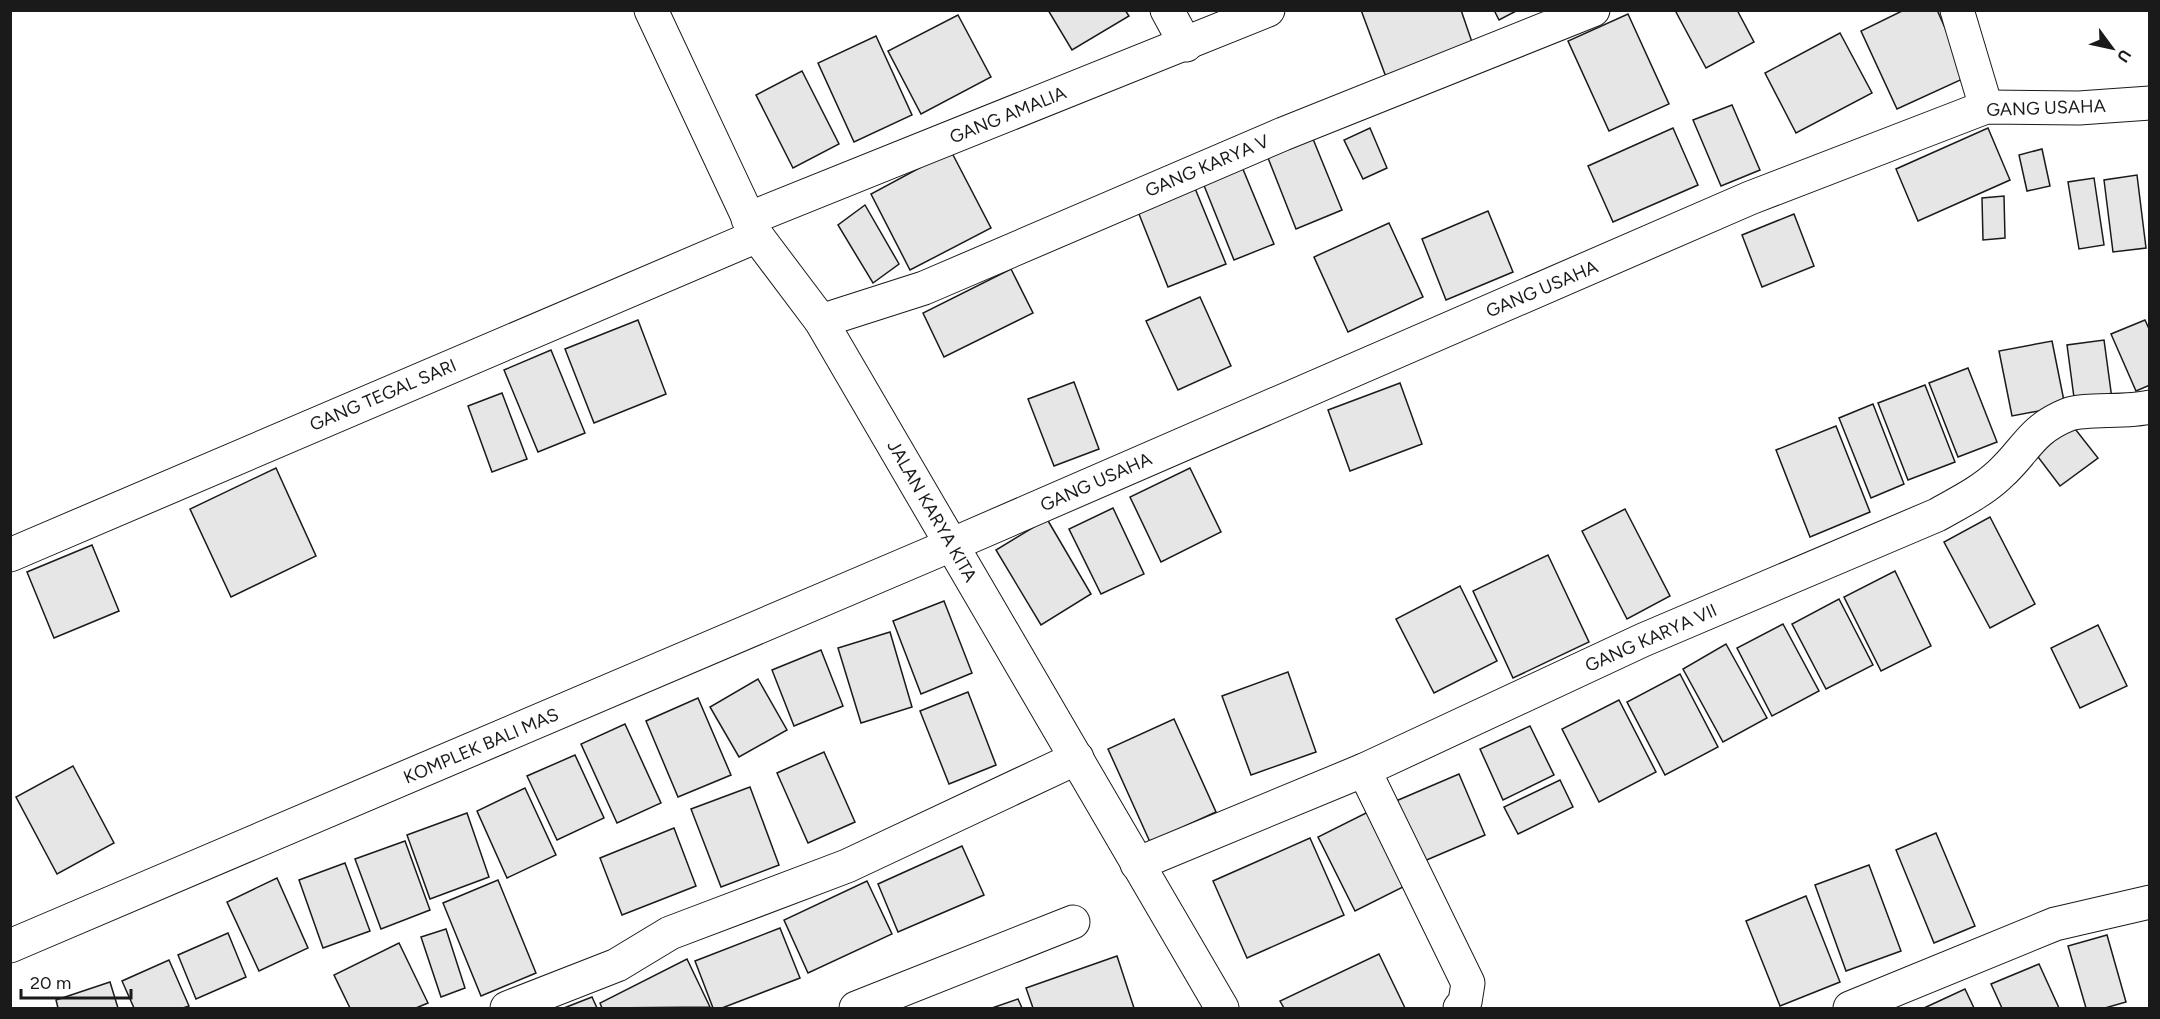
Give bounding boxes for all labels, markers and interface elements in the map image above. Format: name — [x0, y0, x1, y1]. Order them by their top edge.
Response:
north arrow — [2082, 18, 2142, 78]
text: U — [2113, 46, 2135, 66]
street label: GANG AMALIA — [946, 82, 1070, 148]
street label: GANG USAHA — [1986, 95, 2106, 121]
street label: GANG KARYA V — [1142, 130, 1273, 202]
street label: GANG USAHA — [1483, 256, 1601, 322]
street label: GANG TEGAL SARI — [306, 354, 460, 436]
street label: JALAN KARYA KITA — [882, 436, 982, 586]
street label: GANG USAHA — [1037, 448, 1155, 516]
street label: GANG KARYA VII — [1582, 599, 1720, 677]
street label: KOMPLEK BALI MAS — [400, 703, 562, 789]
scale bar — [21, 962, 130, 1000]
text: 20 m — [30, 972, 71, 994]

